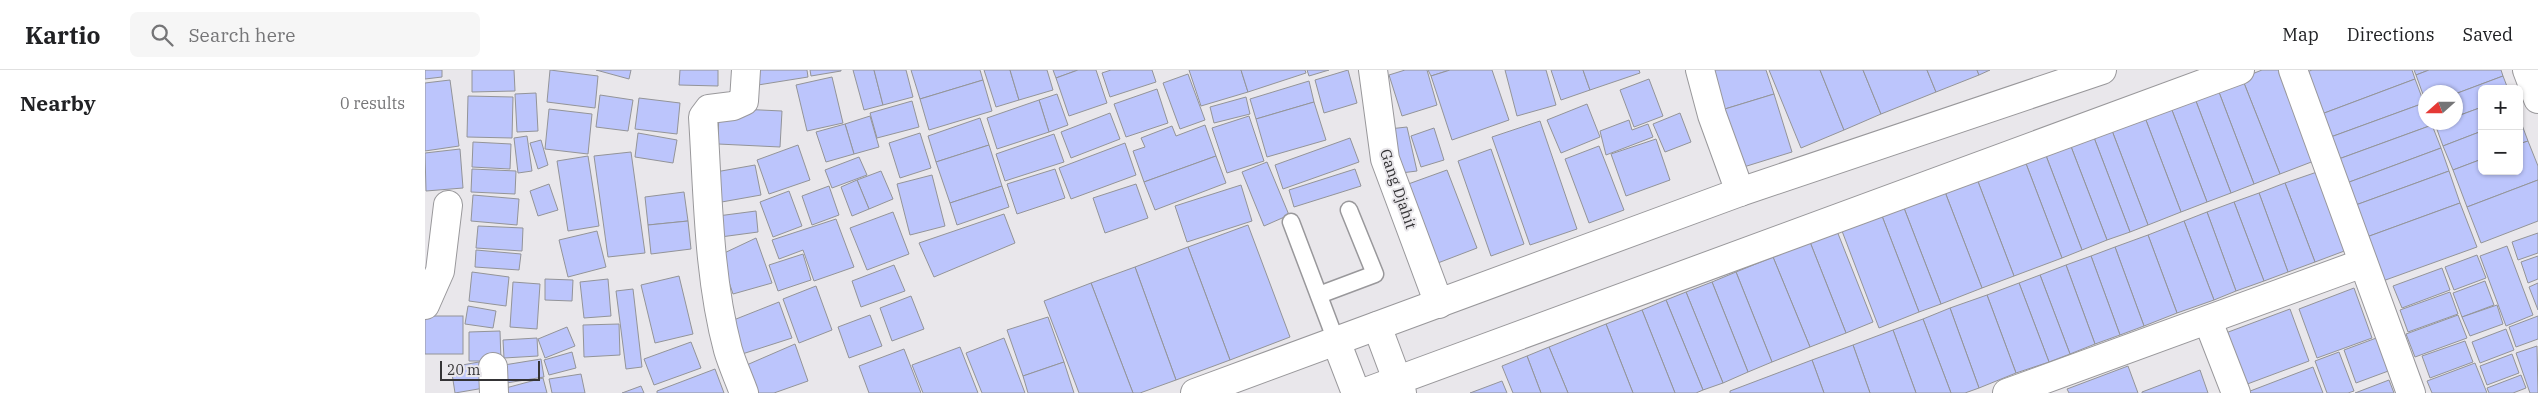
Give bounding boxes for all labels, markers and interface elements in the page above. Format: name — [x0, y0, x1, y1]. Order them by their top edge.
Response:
search box — [130, 12, 480, 57]
text: Kartio — [25, 19, 100, 51]
icon: search — [148, 21, 176, 49]
text: Search here — [188, 23, 295, 47]
text: Map — [2282, 23, 2319, 46]
text: Directions — [2347, 23, 2435, 46]
text: Saved — [2463, 23, 2513, 46]
north arrow — [2418, 85, 2463, 130]
map controls — [2478, 85, 2523, 175]
button: + — [2478, 85, 2523, 130]
text: Nearby — [20, 89, 96, 117]
text: 0 results — [340, 93, 405, 113]
button: − — [2478, 130, 2523, 175]
street label: Gang Djahit — [1376, 146, 1421, 231]
scale bar — [440, 358, 540, 381]
text: 20 m — [447, 361, 480, 379]

